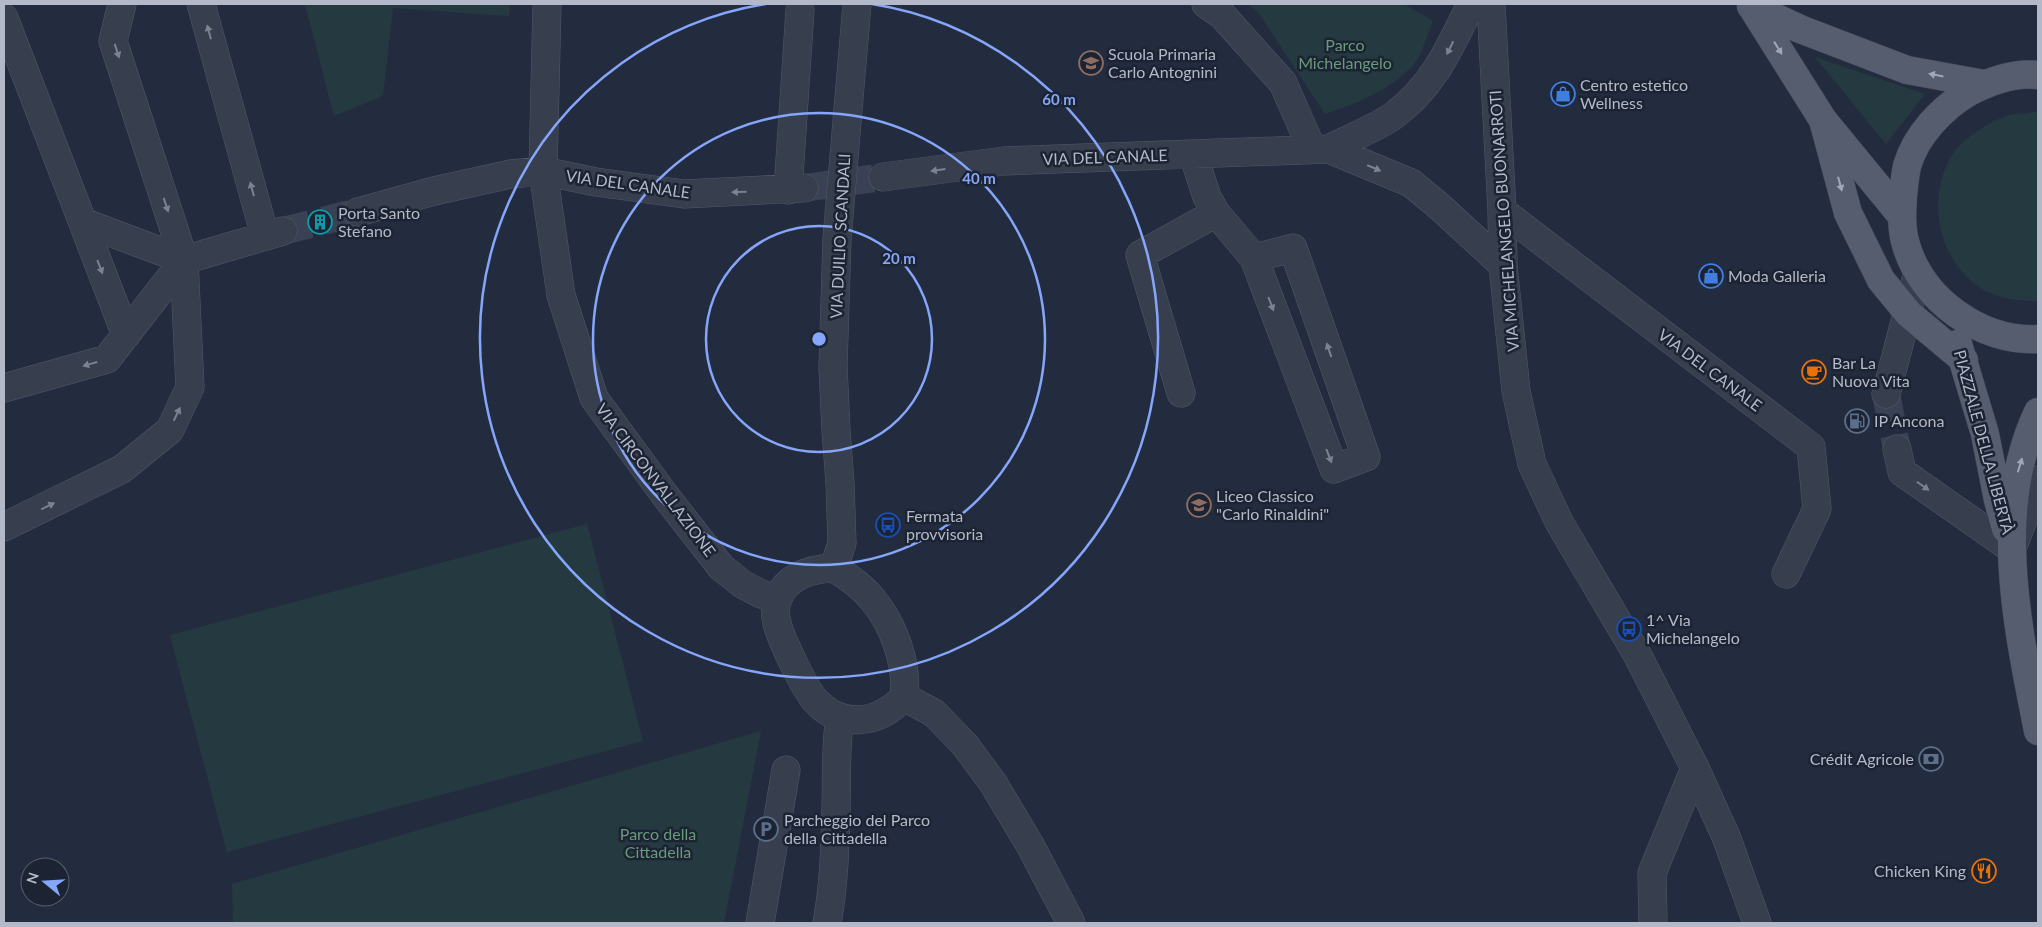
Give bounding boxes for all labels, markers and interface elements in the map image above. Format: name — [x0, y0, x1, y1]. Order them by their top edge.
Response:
one-way arrow — [205, 24, 213, 39]
park label: Parco Michelangelo — [1298, 35, 1392, 72]
one-way arrow — [1445, 40, 1454, 55]
one-way arrow — [1773, 42, 1782, 55]
one-way arrow — [113, 43, 121, 58]
place label: Scuola Primaria Carlo Antognini — [1108, 44, 1217, 81]
school or university icon: Scuola Primaria Carlo Antognini — [1078, 50, 1104, 76]
one-way arrow — [1928, 71, 1944, 79]
place label: Centro estetico Wellness — [1580, 75, 1688, 112]
shop icon: Centro estetico Wellness — [1550, 81, 1576, 107]
text: 60 m — [1042, 90, 1076, 108]
street label: VIA MICHELANGELO BUONARROTI — [1485, 90, 1522, 352]
street label: VIA DEL CANALE — [1042, 145, 1168, 168]
street label: VIA DUILIO SCANDALI — [826, 153, 853, 319]
street label: VIA DEL CANALE — [565, 165, 691, 202]
one-way arrow — [1366, 165, 1381, 172]
one-way arrow — [930, 166, 946, 174]
text: 40 m — [962, 169, 996, 187]
one-way arrow — [1836, 176, 1844, 191]
one-way arrow — [248, 181, 256, 196]
one-way arrow — [731, 188, 747, 196]
one-way arrow — [163, 198, 171, 213]
place label: Porta Santo Stefano — [338, 203, 420, 240]
building icon: Porta Santo Stefano — [307, 209, 333, 235]
text: 20 m — [882, 249, 916, 267]
one-way arrow — [96, 260, 104, 275]
shop icon: Moda Galleria — [1698, 263, 1724, 289]
place label: Moda Galleria — [1728, 266, 1826, 285]
one-way arrow — [1267, 297, 1275, 312]
street label: VIA DEL CANALE — [1655, 324, 1766, 415]
centre of rings — [810, 330, 828, 348]
one-way arrow — [1325, 342, 1333, 357]
street label: PIAZZALE DELLA LIBERTÀ — [1951, 348, 2018, 536]
place label: Bar La Nuova Vita — [1832, 353, 1910, 390]
cafe icon: Bar La Nuova Vita — [1801, 359, 1827, 385]
one-way arrow — [82, 361, 97, 369]
street label: VIA CIRCONVALLAZIONE — [593, 399, 720, 560]
one-way arrow — [174, 407, 182, 421]
fuel station icon: IP Ancona — [1844, 408, 1870, 434]
place label: IP Ancona — [1874, 411, 1944, 430]
one-way arrow — [1325, 449, 1333, 463]
one-way arrow — [2017, 458, 2024, 473]
one-way arrow — [1916, 481, 1930, 491]
place label: Liceo Classico "Carlo Rinaldini" — [1216, 486, 1329, 523]
school or university icon: Liceo Classico "Carlo Rinaldini" — [1186, 492, 1212, 518]
one-way arrow — [40, 501, 55, 510]
place label: Fermata provvisoria — [906, 506, 983, 543]
bus stop icon: Fermata provvisoria — [875, 512, 901, 538]
place label: 1^ Via Michelangelo — [1646, 610, 1740, 647]
bus stop icon: 1^ Via Michelangelo — [1616, 616, 1642, 642]
bank icon: Crédit Agricole — [1918, 746, 1944, 772]
place label: Crédit Agricole — [1810, 749, 1914, 768]
place label: Parcheggio del Parco della Cittadella — [784, 810, 930, 847]
parking icon: Parcheggio del Parco della Cittadella — [753, 816, 779, 842]
park label: Parco della Cittadella — [620, 824, 696, 861]
north arrow — [20, 857, 70, 907]
restaurant icon: Chicken King — [1971, 858, 1997, 884]
place label: Chicken King — [1874, 861, 1966, 880]
text: N — [22, 870, 42, 886]

